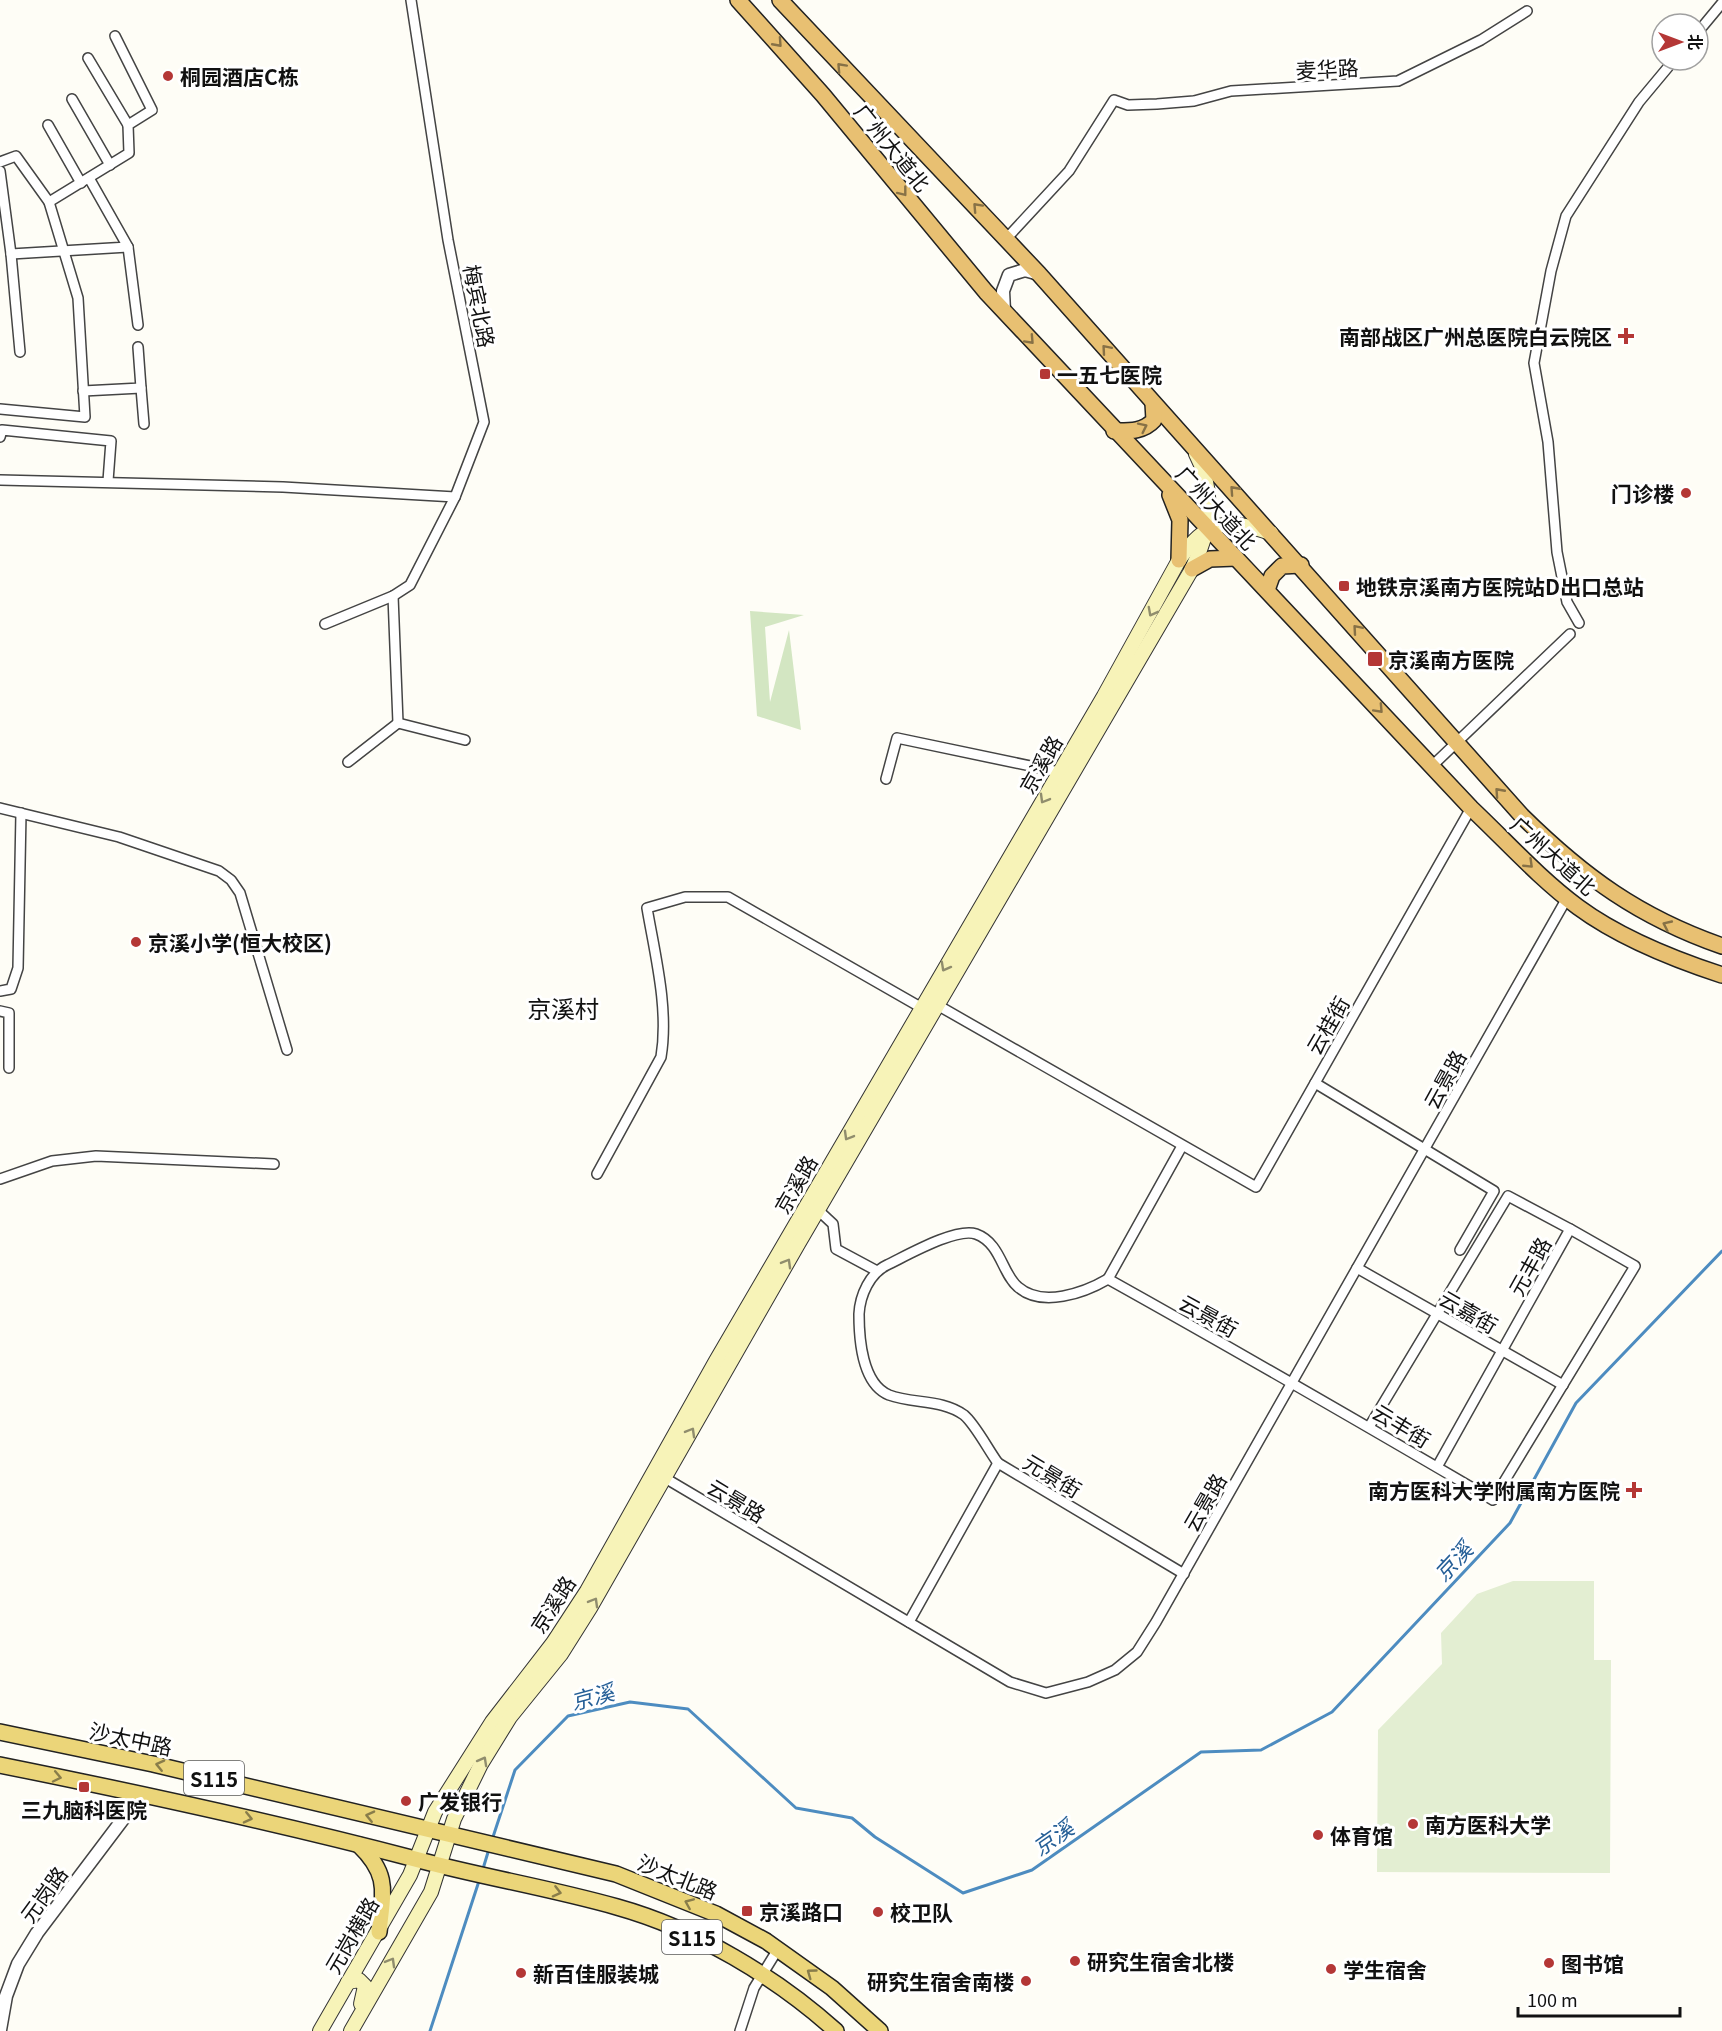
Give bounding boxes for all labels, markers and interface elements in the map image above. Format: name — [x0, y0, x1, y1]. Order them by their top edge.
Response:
north arrow — [1650, 12, 1710, 72]
text: 北 — [1684, 34, 1708, 50]
one-way arrow — [771, 36, 782, 47]
street label: 麦华路 — [1295, 51, 1359, 85]
place label: 桐园酒店C栋 — [180, 61, 299, 91]
one-way arrow — [838, 63, 849, 74]
marker: 桐园酒店C栋 — [161, 69, 175, 83]
street label: 广州大道北 — [848, 97, 938, 197]
one-way arrow — [896, 185, 907, 196]
one-way arrow — [973, 204, 984, 214]
street label: 梅宾北路 — [457, 262, 503, 350]
place label: 南部战区广州总医院白云院区 — [1339, 321, 1612, 351]
marker: 南部战区广州总医院白云院区 — [1617, 327, 1635, 345]
one-way arrow — [1023, 332, 1034, 343]
one-way arrow — [1102, 345, 1113, 356]
place label: 一五七医院 — [1057, 359, 1162, 389]
marker: 一五七医院 — [1038, 367, 1052, 381]
one-way arrow — [1137, 422, 1148, 434]
street label: 广州大道北 — [1170, 458, 1264, 556]
place label: 门诊楼 — [1611, 478, 1674, 508]
one-way arrow — [1230, 486, 1241, 496]
marker: 门诊楼 — [1679, 486, 1693, 500]
place label: 地铁京溪南方医院站D出口总站 — [1356, 571, 1644, 601]
marker: 地铁京溪南方医院站D出口总站 — [1337, 579, 1351, 593]
one-way arrow — [1148, 605, 1159, 616]
one-way arrow — [1353, 625, 1364, 636]
place label: 京溪南方医院 — [1388, 644, 1514, 674]
marker: 京溪南方医院 — [1366, 650, 1384, 668]
one-way arrow — [1371, 702, 1382, 713]
street label: 京溪路 — [1011, 729, 1069, 799]
one-way arrow — [1495, 788, 1506, 798]
one-way arrow — [1039, 793, 1051, 803]
street label: 广州大道北 — [1505, 809, 1603, 901]
one-way arrow — [1521, 857, 1532, 868]
one-way arrow — [1663, 921, 1674, 933]
place label: 京溪小学(恒大校区) — [148, 927, 332, 957]
marker: 京溪小学(恒大校区) — [129, 935, 143, 949]
one-way arrow — [941, 961, 952, 971]
district label: 京溪村 — [527, 990, 599, 1025]
street label: 云桂街 — [1298, 990, 1356, 1060]
street label: 云景路 — [1416, 1044, 1472, 1114]
one-way arrow — [844, 1130, 855, 1140]
street label: 京溪路 — [766, 1149, 824, 1219]
street label: 元丰路 — [1501, 1231, 1557, 1301]
one-way arrow — [780, 1259, 791, 1269]
street label: 云嘉街 — [1434, 1282, 1504, 1340]
street label: 云景街 — [1174, 1287, 1244, 1343]
street label: 云丰街 — [1367, 1396, 1437, 1454]
one-way arrow — [683, 1428, 695, 1438]
street label: 元景街 — [1018, 1446, 1088, 1504]
street label: 云景路 — [1175, 1467, 1233, 1537]
street label: 云景路 — [702, 1471, 772, 1529]
place label: 南方医科大学附属南方医院 — [1368, 1475, 1620, 1505]
marker: 南方医科大学附属南方医院 — [1625, 1481, 1643, 1499]
water label: 京溪 — [1425, 1532, 1480, 1587]
street label: 京溪路 — [522, 1569, 582, 1639]
one-way arrow — [587, 1598, 598, 1608]
water label: 京溪 — [567, 1673, 619, 1716]
street label: 沙太中路 — [87, 1715, 175, 1761]
one-way arrow — [475, 1757, 487, 1767]
one-way arrow — [155, 1760, 165, 1773]
road number: S115 — [184, 1761, 244, 1795]
one-way arrow — [52, 1770, 62, 1783]
marker: 三九脑科医院 — [77, 1780, 91, 1794]
place label: 广发银行 — [418, 1786, 502, 1816]
place label: 三九脑科医院 — [21, 1794, 147, 1824]
marker: 广发银行 — [399, 1794, 413, 1808]
water label: 京溪 — [1025, 1809, 1081, 1862]
place label: 南方医科大学 — [1425, 1809, 1551, 1839]
one-way arrow — [365, 1810, 375, 1823]
one-way arrow — [243, 1811, 253, 1824]
marker: 南方医科大学 — [1406, 1817, 1420, 1831]
place label: 体育馆 — [1330, 1820, 1393, 1850]
marker: 体育馆 — [1311, 1828, 1325, 1842]
street label: 沙太北路 — [633, 1846, 723, 1906]
street label: 元岗路 — [12, 1860, 74, 1928]
one-way arrow — [552, 1885, 562, 1898]
street label: 元岗横路 — [317, 1891, 385, 1979]
place label: 京溪路口 — [759, 1896, 843, 1926]
place label: 校卫队 — [890, 1897, 953, 1927]
one-way arrow — [684, 1898, 695, 1910]
marker: 京溪路口 — [740, 1904, 754, 1918]
marker: 校卫队 — [871, 1905, 885, 1919]
road number: S115 — [662, 1920, 722, 1954]
place label: 研究生宿舍北楼 — [1087, 1946, 1234, 1976]
place label: 图书馆 — [1561, 1948, 1624, 1978]
marker: 研究生宿舍北楼 — [1068, 1954, 1082, 1968]
place label: 学生宿舍 — [1343, 1954, 1427, 1984]
marker: 图书馆 — [1542, 1956, 1556, 1970]
one-way arrow — [384, 1958, 395, 1968]
place label: 新百佳服装城 — [533, 1958, 659, 1988]
marker: 学生宿舍 — [1324, 1962, 1338, 1976]
marker: 新百佳服装城 — [514, 1966, 528, 1980]
place label: 研究生宿舍南楼 — [867, 1966, 1014, 1996]
one-way arrow — [806, 1969, 817, 1980]
marker: 研究生宿舍南楼 — [1019, 1974, 1033, 1988]
scale bar — [1518, 1980, 1680, 2018]
text: 100 m — [1527, 1986, 1578, 2012]

